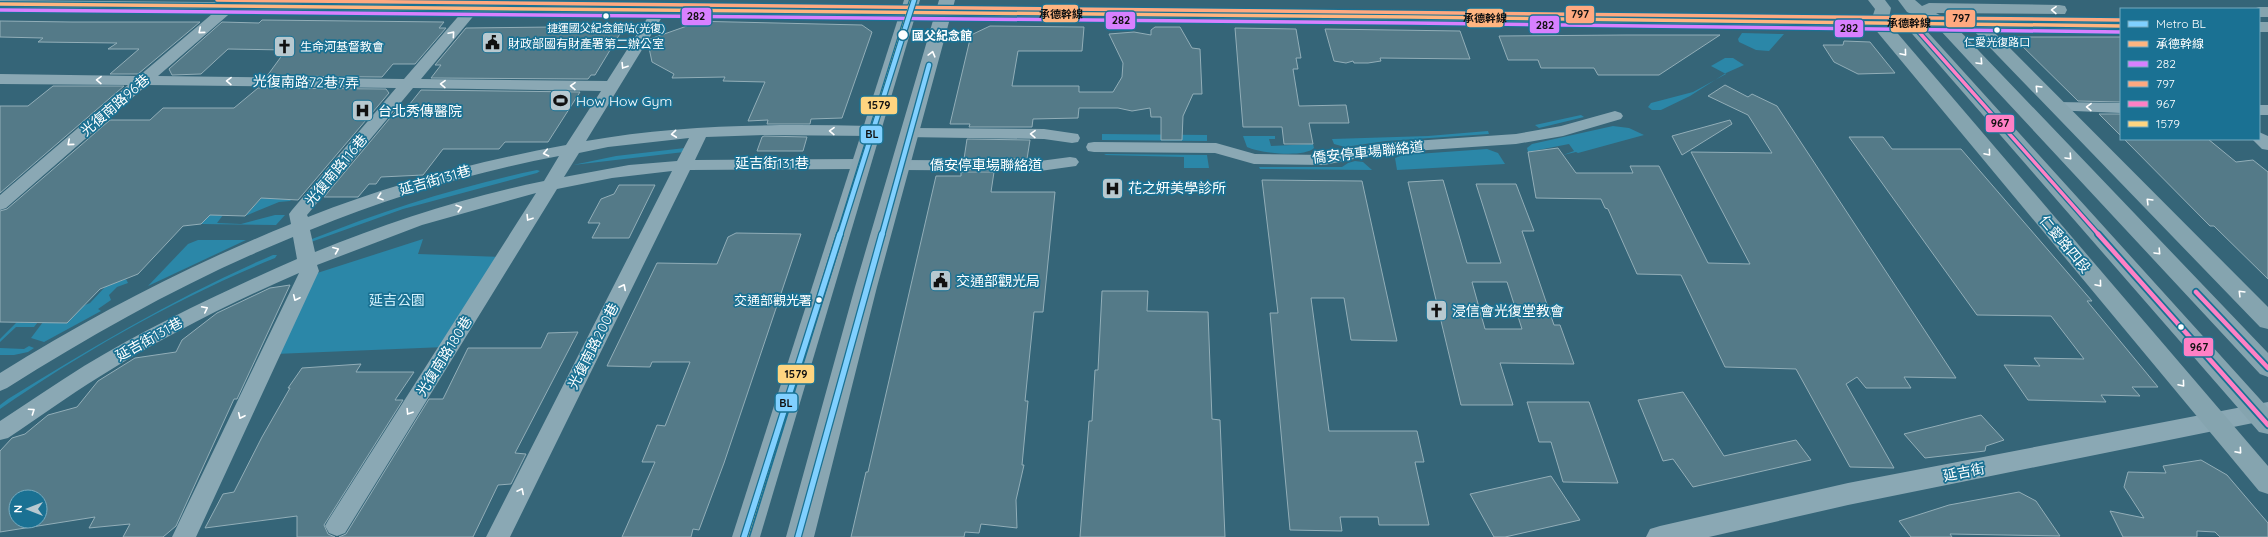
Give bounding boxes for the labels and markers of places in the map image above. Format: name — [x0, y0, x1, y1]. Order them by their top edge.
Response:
marker: 捷運國父紀念館站(光復) — [601, 11, 611, 21]
place label: 捷運國父紀念館站(光復) — [547, 21, 665, 35]
marker: 仁愛光復路口 — [1992, 25, 2002, 35]
marker: 國父紀念館 — [896, 28, 910, 42]
place label: 國父紀念館 — [912, 28, 972, 43]
public building icon: 財政部國有財產署第二辦公室 — [480, 30, 506, 56]
church icon: 生命河基督教會 — [272, 33, 298, 59]
place label: 仁愛光復路口 — [1964, 35, 2030, 49]
place label: 財政部國有財產署第二辦公室 — [508, 36, 664, 51]
place label: 生命河基督教會 — [300, 39, 384, 54]
sports icon: How How Gym — [547, 88, 573, 114]
place label: How How Gym — [576, 92, 672, 110]
hospital icon: 台北秀傳醫院 — [349, 98, 375, 124]
place label: 台北秀傳醫院 — [378, 102, 462, 120]
hospital icon: 花之妍美學診所 — [1099, 175, 1125, 201]
place label: 花之妍美學診所 — [1128, 179, 1226, 197]
public building icon: 交通部觀光局 — [928, 268, 954, 294]
place label: 交通部觀光局 — [956, 272, 1040, 290]
place label: 交通部觀光署 — [734, 292, 812, 308]
marker: 交通部觀光署 — [814, 295, 824, 305]
church icon: 浸信會光復堂教會 — [1423, 298, 1449, 324]
place label: 浸信會光復堂教會 — [1452, 302, 1564, 320]
unlabelled marker — [2176, 322, 2186, 332]

